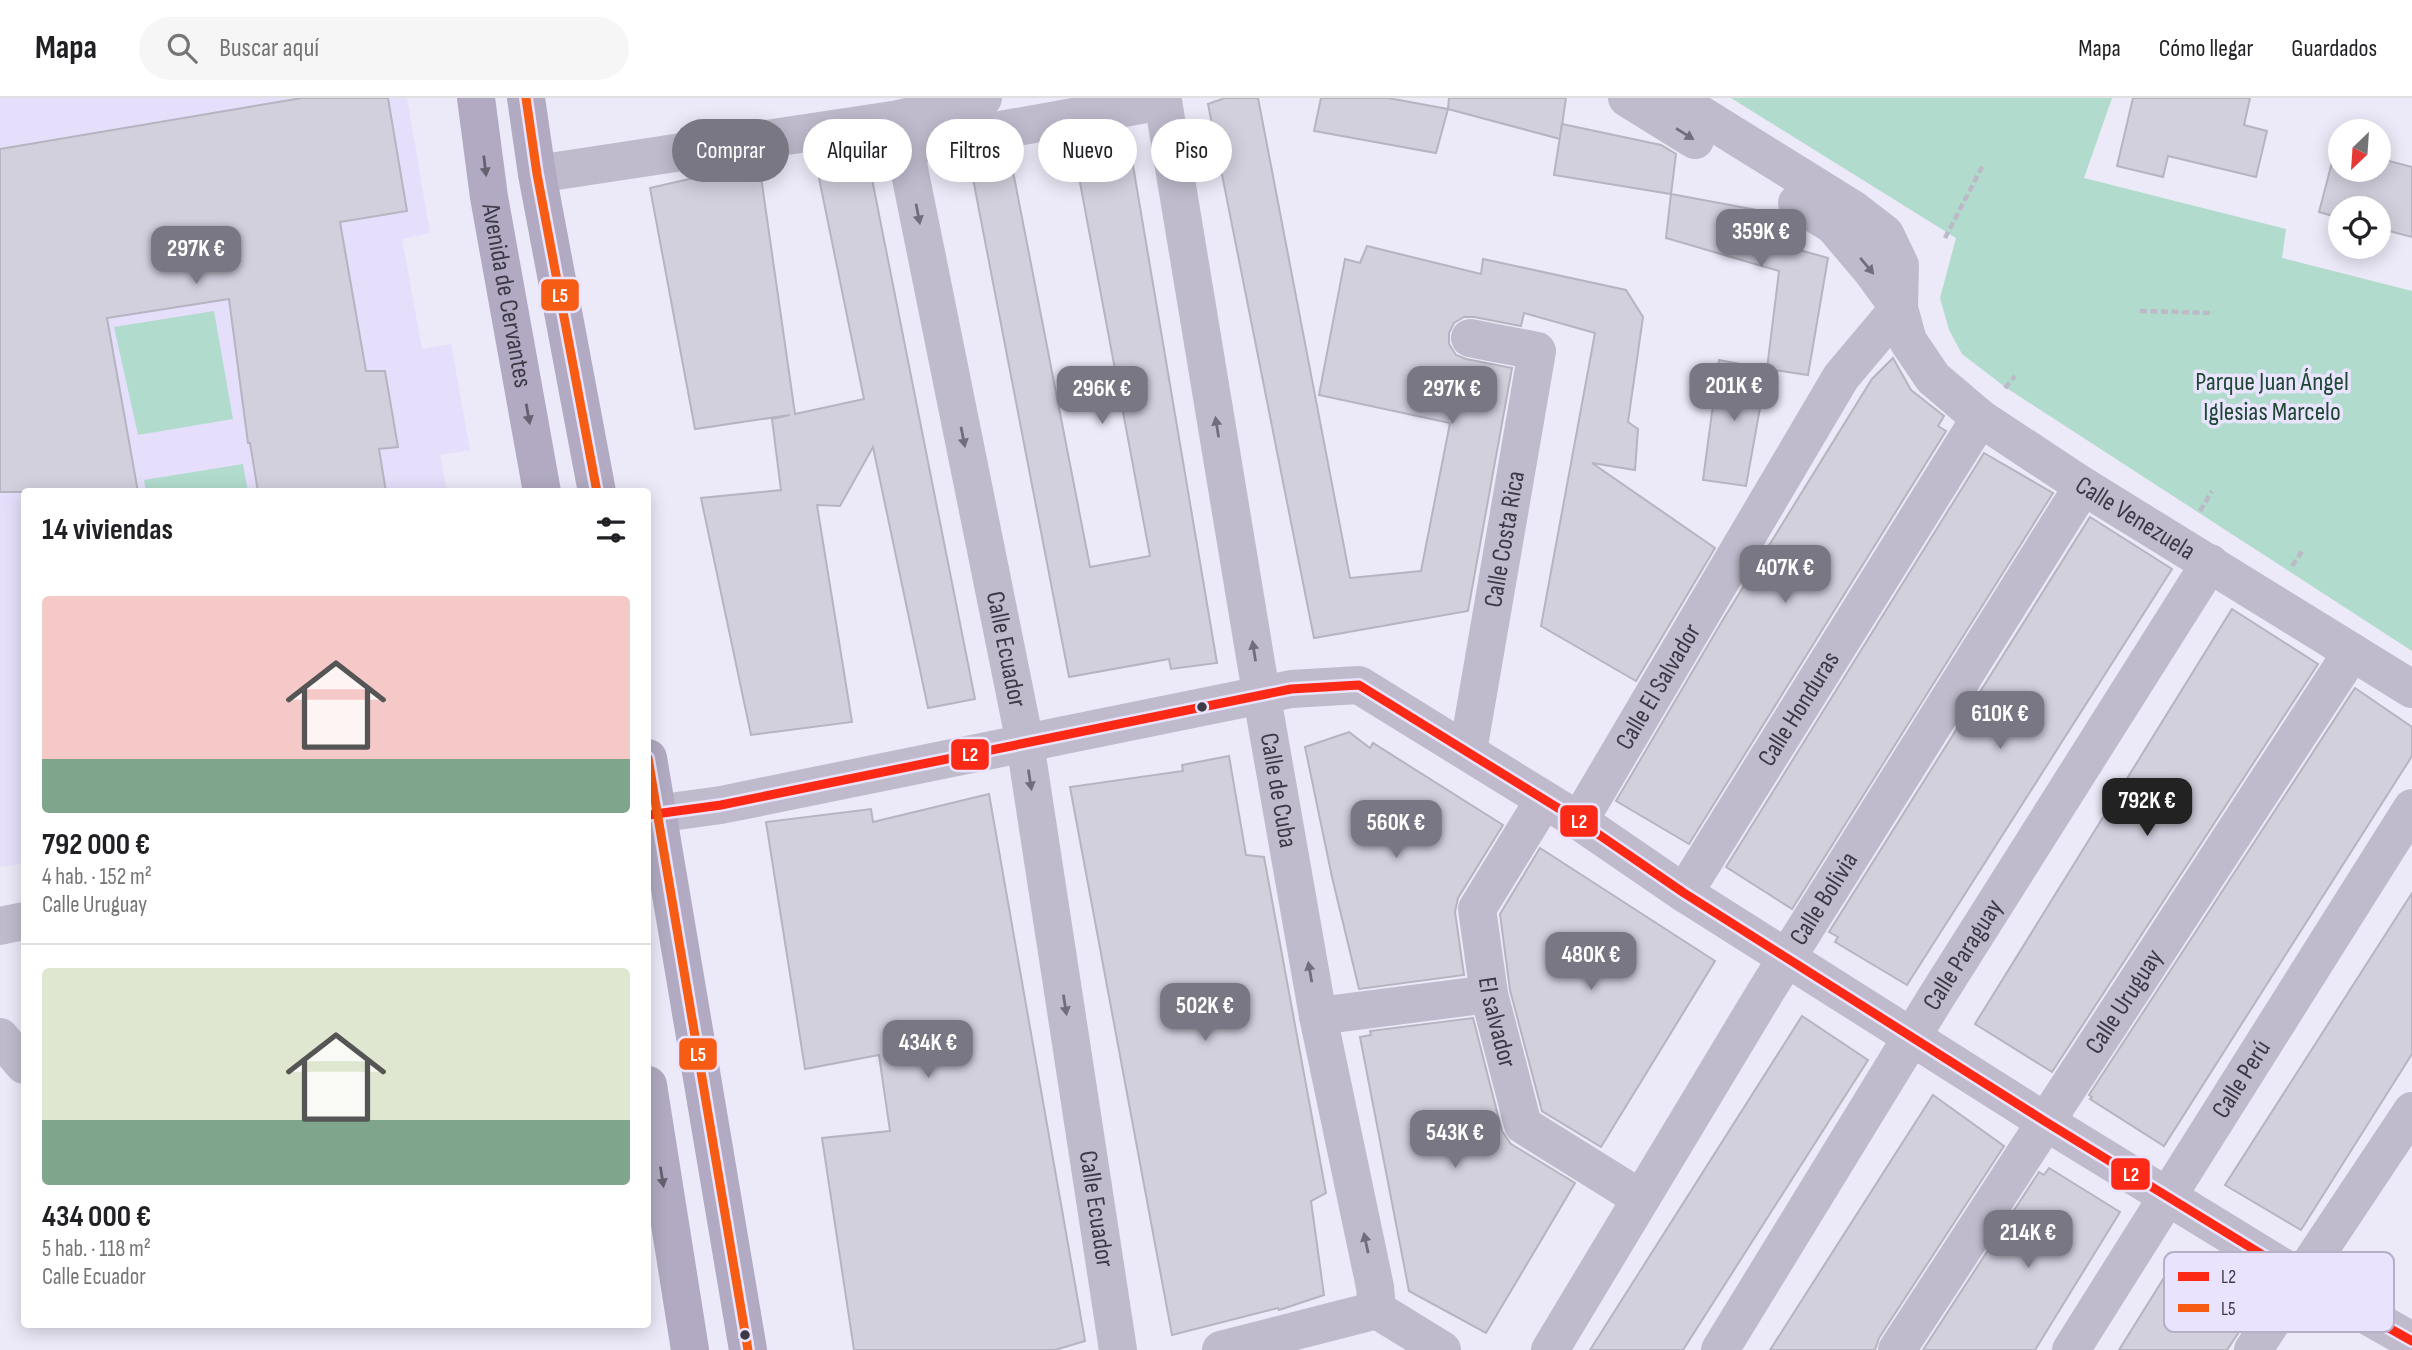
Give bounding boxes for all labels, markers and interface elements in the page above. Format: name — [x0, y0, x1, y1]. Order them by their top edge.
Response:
search box — [139, 17, 629, 80]
text: Mapa — [35, 28, 97, 68]
icon: search — [163, 29, 201, 67]
text: Buscar aquí — [219, 33, 319, 64]
text: Mapa — [2078, 34, 2121, 63]
text: Cómo llegar — [2159, 34, 2253, 63]
text: Guardados — [2291, 34, 2377, 63]
chip: Comprar — [672, 119, 789, 182]
chip: Alquilar — [803, 119, 912, 182]
chip: Filtros — [926, 119, 1024, 182]
chip: Nuevo — [1038, 119, 1137, 182]
chip: Piso — [1151, 119, 1232, 182]
north arrow — [2328, 119, 2390, 182]
map controls — [2328, 119, 2391, 259]
one-way arrow — [1675, 127, 1695, 140]
one-way arrow — [479, 155, 490, 177]
button: locate — [2328, 196, 2391, 259]
street label: Avenida de Cervantes — [475, 200, 538, 390]
one-way arrow — [913, 203, 924, 225]
pin: 359K € — [1704, 209, 1818, 269]
text: 359K € — [1732, 218, 1790, 246]
pin: 297K € — [139, 226, 253, 286]
text: 297K € — [167, 235, 225, 263]
one-way arrow — [1860, 257, 1875, 275]
line badge: L5 — [540, 278, 580, 312]
text: L5 — [552, 285, 568, 308]
pin: 201K € — [1677, 364, 1791, 423]
pin: 296K € — [1045, 366, 1159, 426]
pin: 297K € — [1395, 366, 1509, 426]
park label: Parque Juan Ángel Iglesias Marcelo — [2195, 367, 2349, 428]
text: 201K € — [1706, 372, 1762, 400]
text: 296K € — [1073, 375, 1131, 403]
text: 297K € — [1423, 375, 1481, 403]
one-way arrow — [523, 403, 534, 425]
one-way arrow — [1211, 416, 1222, 438]
one-way arrow — [958, 426, 969, 448]
street label: Calle Costa Rica — [1478, 469, 1532, 610]
street label: Calle Venezuela — [2069, 470, 2201, 567]
icon: filters — [592, 511, 630, 549]
text: 14 viviendas — [42, 512, 173, 548]
pin: 407K € — [1728, 546, 1842, 605]
text: 407K € — [1756, 554, 1814, 582]
street label: Calle Ecuador — [979, 589, 1033, 710]
street label: Calle El Salvador — [1609, 618, 1708, 755]
one-way arrow — [1248, 640, 1259, 662]
icon: home — [273, 642, 399, 768]
street label: Calle Honduras — [1751, 646, 1846, 772]
pin: 610K € — [1943, 692, 2057, 751]
unlabelled marker — [1195, 700, 1209, 714]
text: 610K € — [1971, 700, 2029, 728]
street label: Calle de Cuba — [1253, 730, 1304, 850]
line badge: L2 — [950, 738, 990, 771]
text: L2 — [962, 744, 978, 767]
one-way arrow — [1025, 769, 1036, 791]
pin: 792K € — [2090, 778, 2204, 838]
text: 792K € — [2118, 787, 2176, 815]
pin: 560K € — [1339, 800, 1453, 860]
line badge: L2 — [1559, 804, 1599, 838]
text: 560K € — [1367, 809, 1425, 837]
text: L2 — [1571, 811, 1587, 834]
text: 792 000 € — [42, 827, 150, 863]
street label: Calle Bolivia — [1783, 846, 1865, 951]
text: 4 hab. · 152 m² — [42, 863, 152, 891]
text: Calle Uruguay — [42, 891, 147, 919]
street label: Calle Paraguay — [1916, 893, 2009, 1016]
pin: 480K € — [1534, 932, 1648, 992]
text: 480K € — [1561, 941, 1621, 969]
street label: Calle Uruguay — [2079, 943, 2170, 1060]
one-way arrow — [1304, 961, 1315, 983]
street label: El salvador — [1471, 975, 1523, 1072]
pin: 502K € — [1148, 984, 1262, 1043]
text: 502K € — [1176, 992, 1234, 1020]
one-way arrow — [1060, 994, 1071, 1016]
icon: home — [273, 1014, 399, 1140]
pin: 434K € — [871, 1020, 985, 1080]
text: 434K € — [899, 1029, 957, 1057]
street label: Calle Perú — [2205, 1034, 2277, 1124]
line badge: L5 — [678, 1037, 718, 1071]
text: L5 — [690, 1044, 706, 1067]
pin: 543K € — [1398, 1110, 1512, 1170]
text: 543K € — [1426, 1119, 1484, 1147]
street label: Calle Ecuador — [1072, 1149, 1121, 1270]
line badge: L2 — [2110, 1157, 2151, 1191]
text: L2 — [2123, 1164, 2139, 1187]
one-way arrow — [657, 1166, 668, 1188]
text: 434 000 € — [42, 1199, 151, 1235]
pin: 214K € — [1971, 1210, 2085, 1270]
text: 214K € — [2000, 1219, 2056, 1247]
one-way arrow — [1360, 1232, 1371, 1254]
text: 5 hab. · 118 m² — [42, 1235, 151, 1263]
legend — [2164, 1252, 2394, 1332]
text: Calle Ecuador — [42, 1263, 146, 1291]
text: L2 — [2221, 1266, 2236, 1289]
text: L5 — [2221, 1298, 2236, 1321]
unlabelled marker — [738, 1328, 752, 1342]

